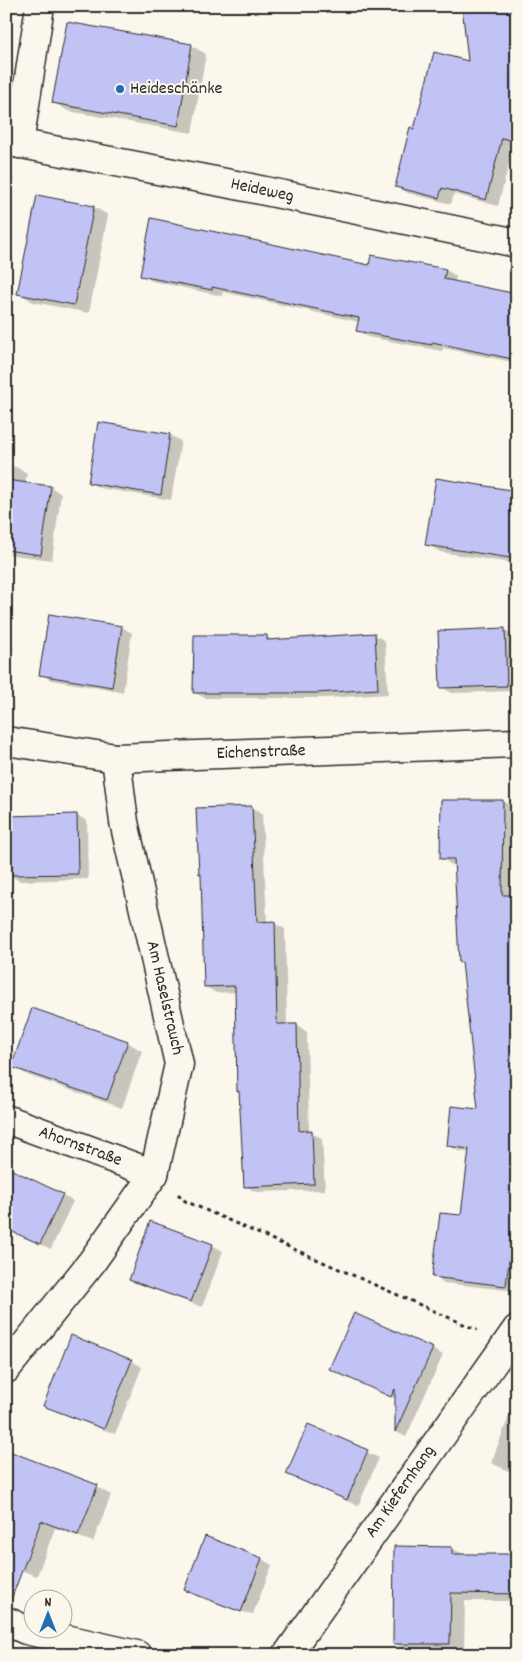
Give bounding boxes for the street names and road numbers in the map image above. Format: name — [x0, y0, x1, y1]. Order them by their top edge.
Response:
street label: Heideweg — [228, 172, 296, 210]
street label: Eichenstraße — [216, 739, 306, 767]
street label: Am Haselstrauch — [139, 939, 189, 1057]
street label: Ahornstraße — [35, 1120, 125, 1174]
street label: Am Kiefernhang — [360, 1441, 442, 1543]

